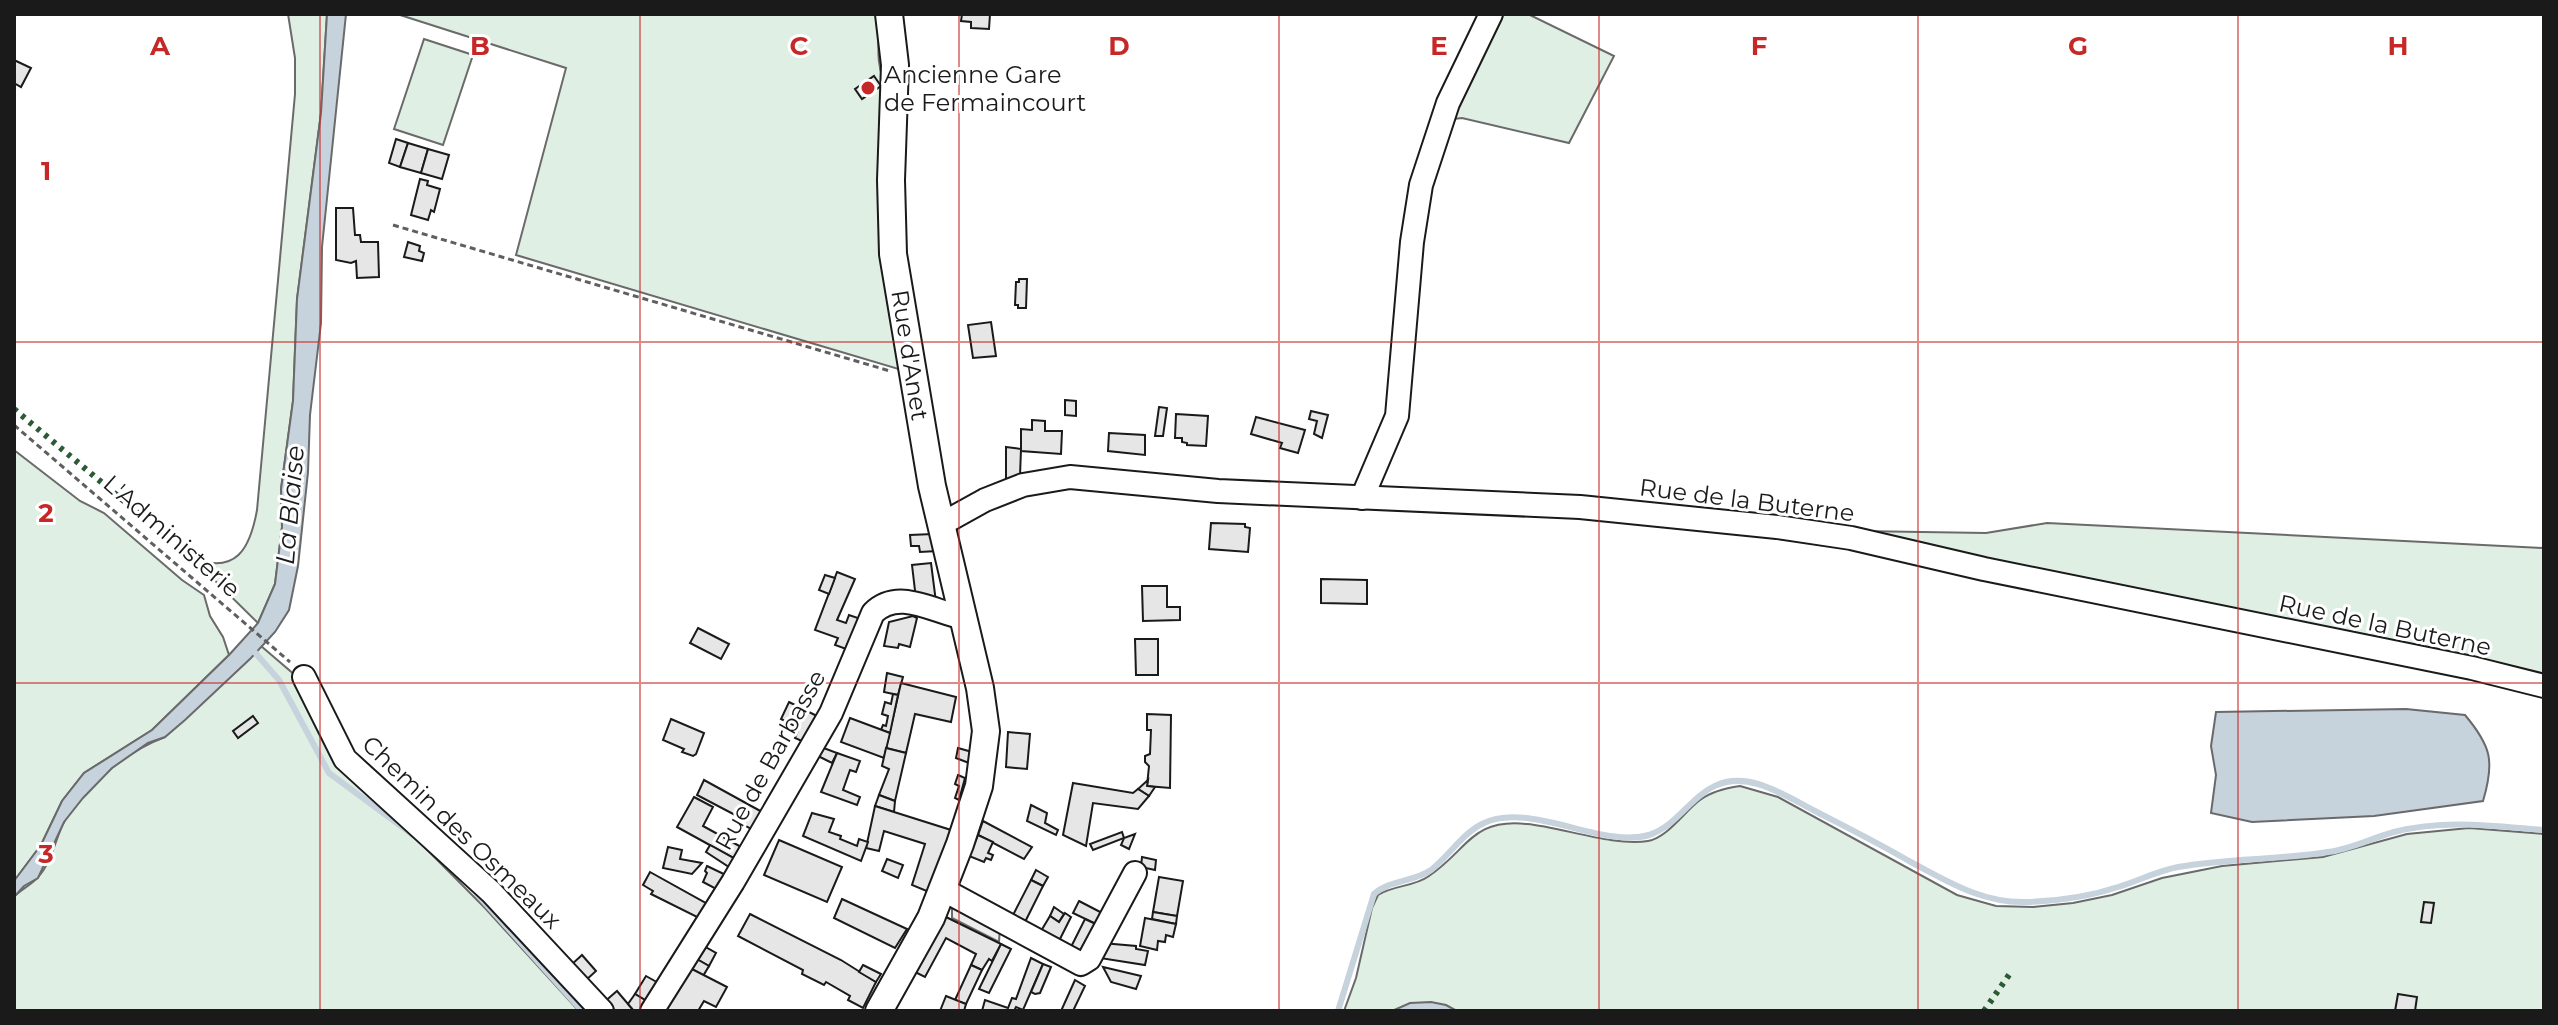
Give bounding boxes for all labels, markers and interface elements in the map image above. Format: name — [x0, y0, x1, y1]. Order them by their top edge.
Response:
text: A — [149, 30, 171, 62]
text: B — [470, 30, 490, 62]
text: C — [790, 30, 809, 62]
text: D — [1108, 30, 1130, 62]
text: E — [1430, 30, 1448, 62]
text: F — [1751, 30, 1767, 62]
text: G — [2068, 30, 2088, 62]
text: H — [2387, 30, 2409, 62]
place label: Ancienne Gare de Fermaincourt — [884, 60, 1087, 117]
marker: Ancienne Gare de Fermaincourt — [859, 79, 877, 97]
text: 1 — [41, 155, 51, 187]
street label: Rue d'Anet — [885, 288, 935, 423]
water label: La Blaise — [269, 444, 311, 566]
street label: L'Administerie — [98, 469, 246, 603]
street label: Rue de la Buterne — [1638, 472, 1856, 528]
text: 2 — [38, 497, 54, 529]
street label: Rue de la Buterne — [2276, 588, 2494, 662]
street label: Rue de Barbasse — [709, 665, 831, 855]
street label: Chemin des Osmeaux — [356, 729, 568, 935]
text: 3 — [37, 838, 54, 870]

